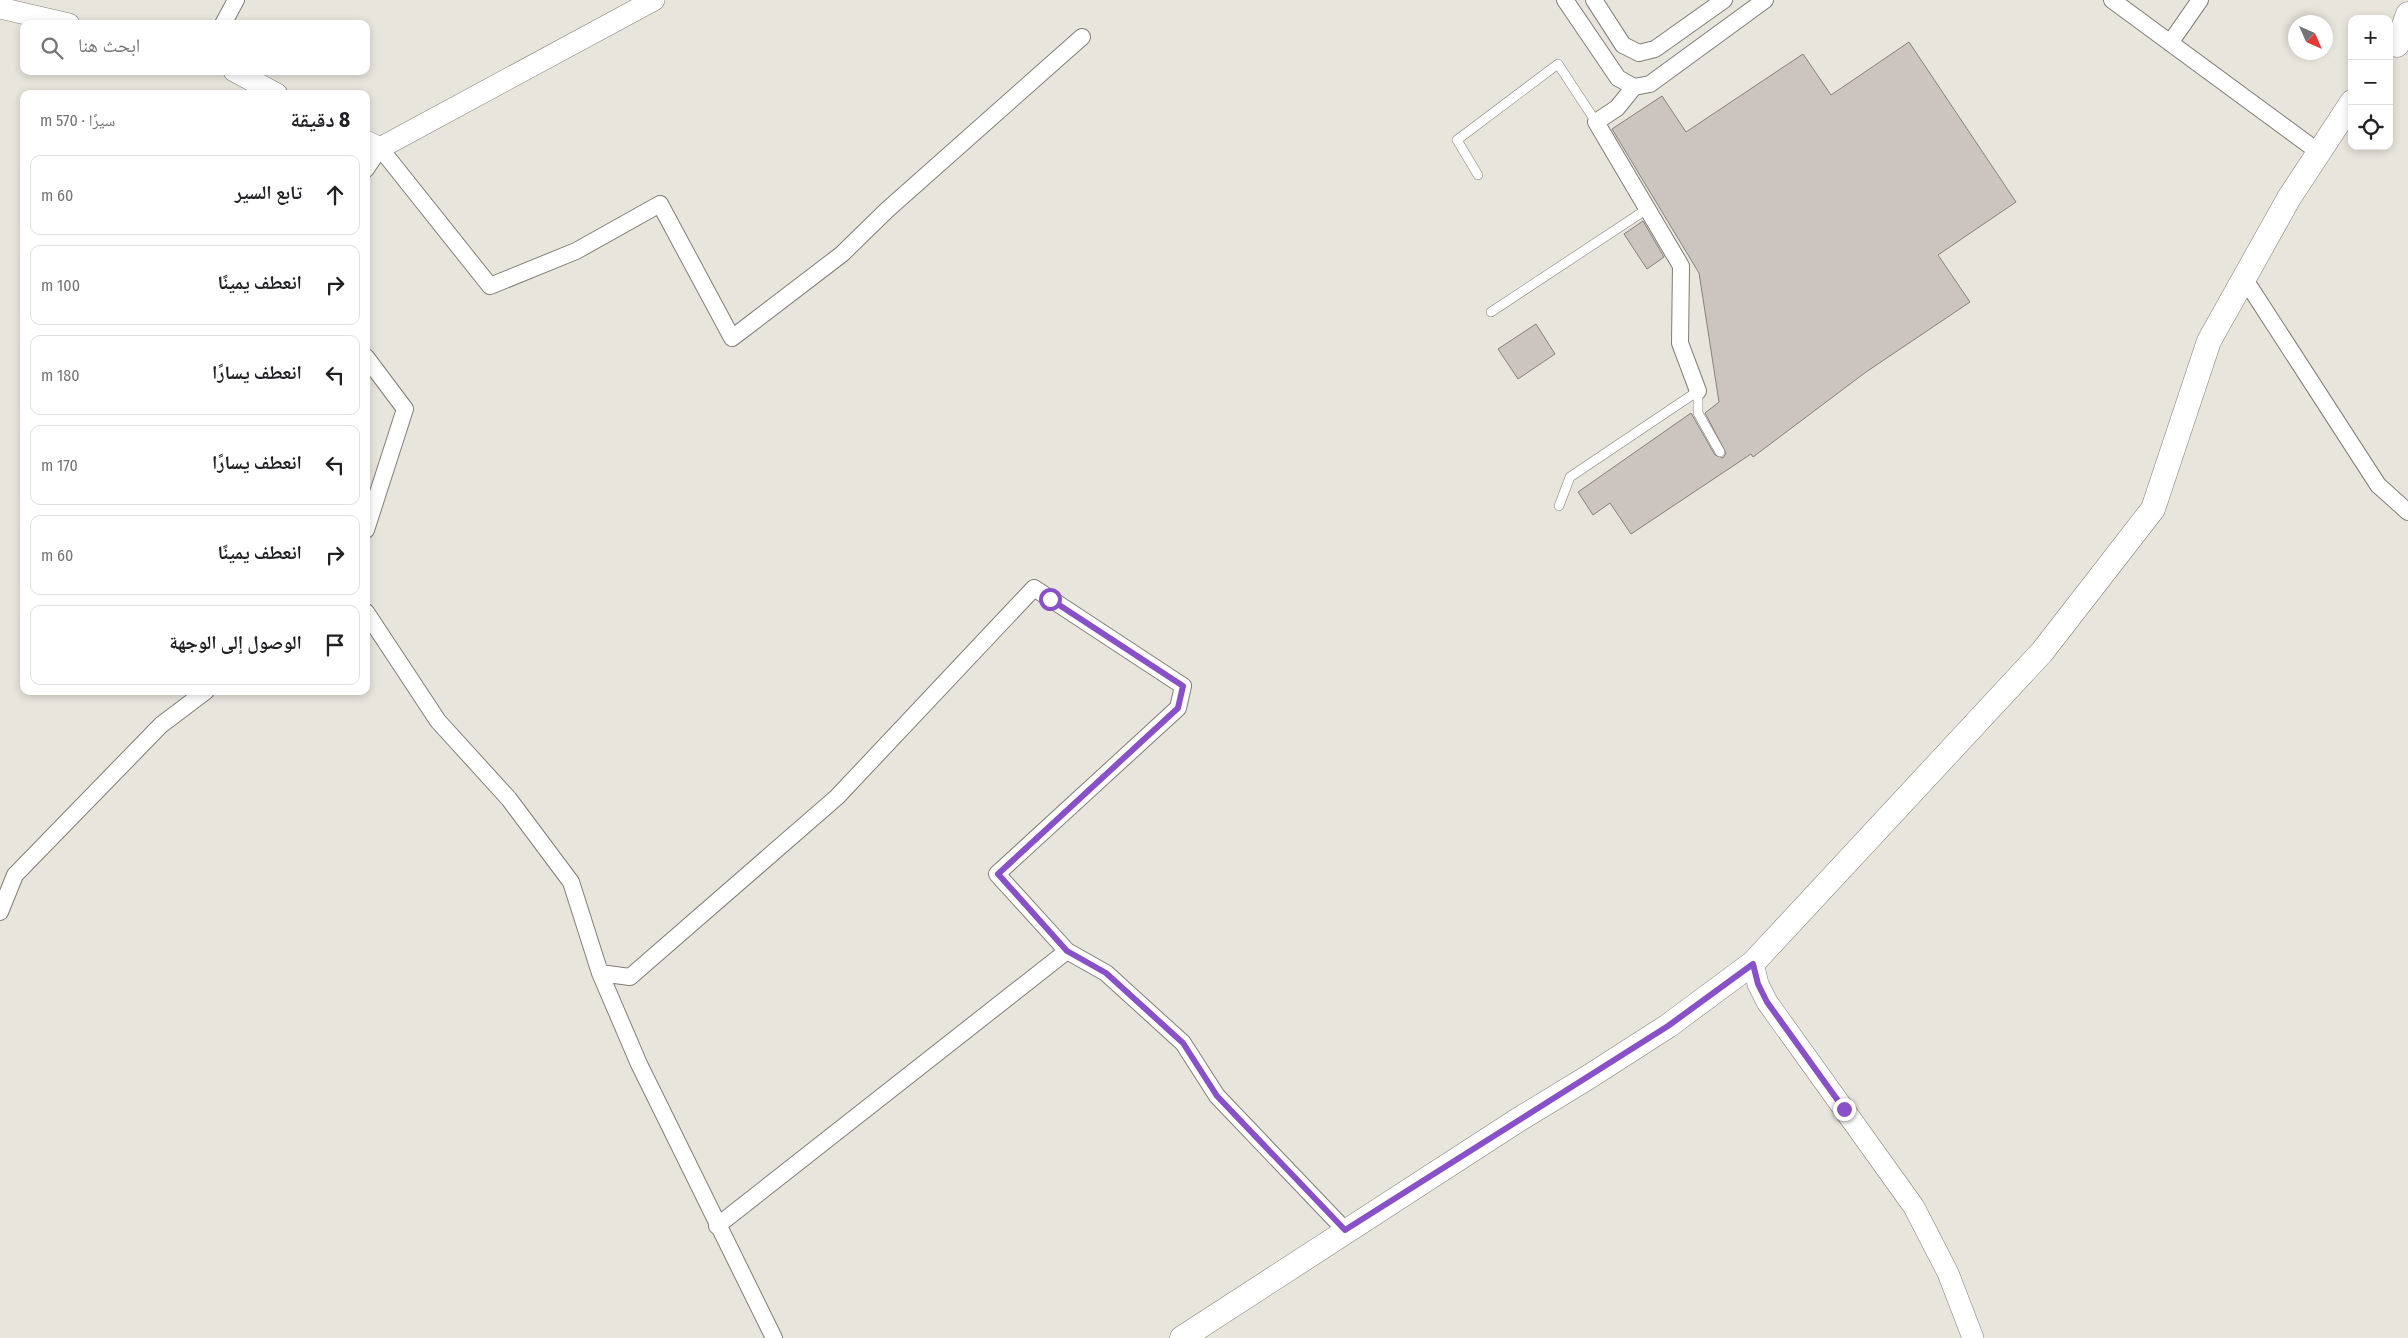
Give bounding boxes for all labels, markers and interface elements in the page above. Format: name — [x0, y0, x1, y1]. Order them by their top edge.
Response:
north arrow — [2288, 15, 2333, 60]
map controls — [2348, 15, 2393, 150]
button: + — [2348, 15, 2393, 60]
search box — [20, 20, 370, 75]
icon: search — [38, 34, 66, 62]
text: ابحث هنا — [78, 34, 140, 57]
button: − — [2348, 60, 2393, 105]
button: locate — [2348, 105, 2393, 150]
text: 8 دقيقة — [290, 107, 350, 133]
text: سيرًا · 570 m — [40, 111, 115, 130]
text: تابع السير — [235, 181, 302, 204]
icon: ahead — [321, 181, 349, 209]
text: 60 m — [41, 186, 73, 205]
text: انعطف يمينًا — [217, 271, 302, 294]
icon: right — [321, 271, 349, 299]
text: 100 m — [41, 276, 80, 295]
text: انعطف يسارًا — [212, 361, 302, 384]
icon: left — [321, 361, 349, 389]
text: 180 m — [41, 366, 80, 385]
text: انعطف يسارًا — [212, 451, 302, 474]
icon: left — [321, 451, 349, 479]
text: 170 m — [41, 456, 78, 475]
text: انعطف يمينًا — [217, 541, 302, 564]
icon: right — [321, 541, 349, 569]
text: 60 m — [41, 546, 73, 565]
route start — [1039, 588, 1062, 611]
text: الوصول إلى الوجهة — [169, 631, 302, 654]
icon: arrive — [321, 631, 349, 659]
route end — [1833, 1098, 1856, 1121]

